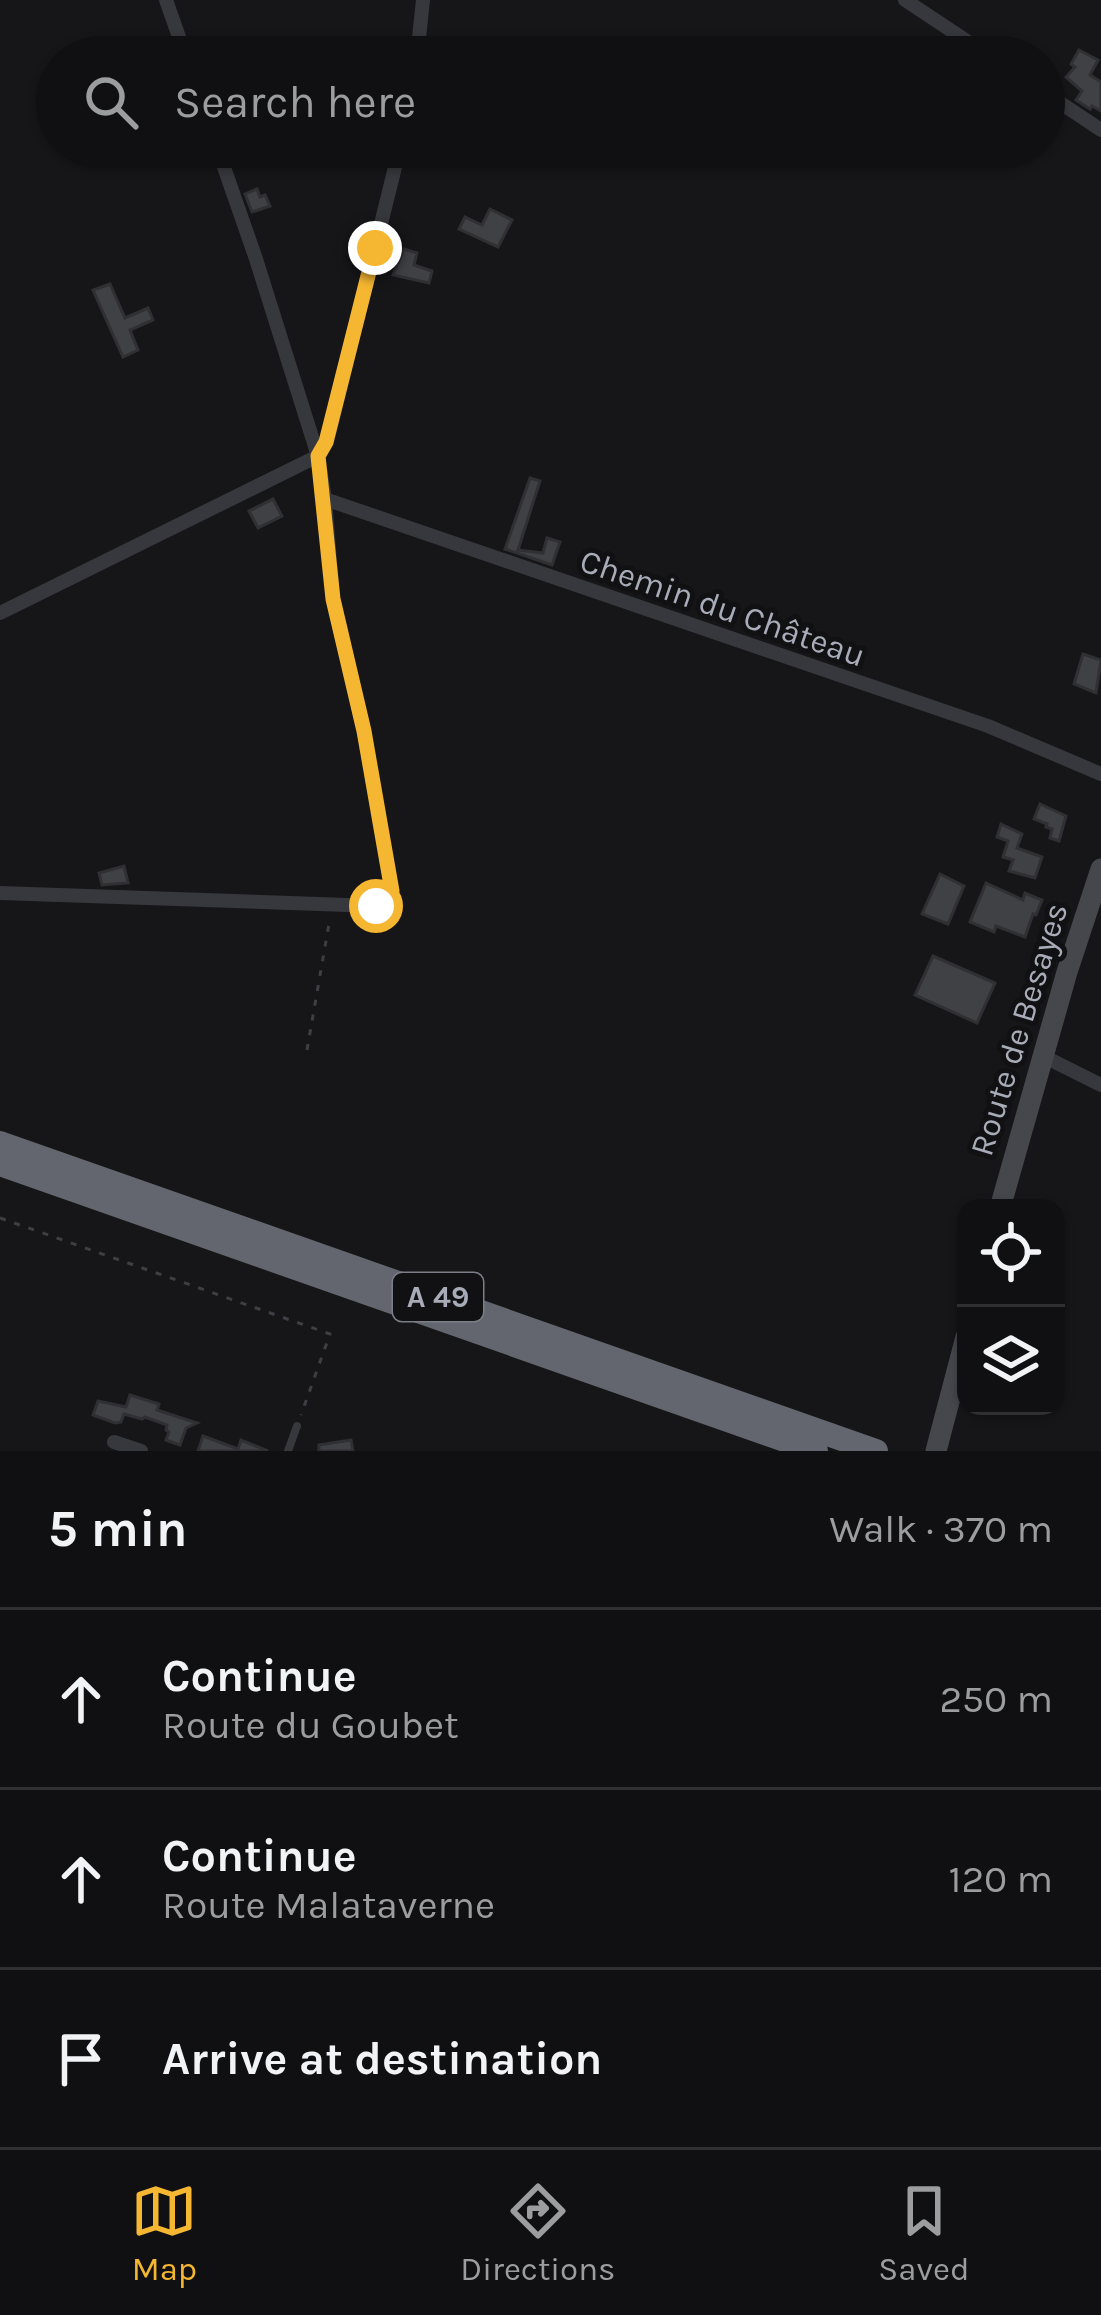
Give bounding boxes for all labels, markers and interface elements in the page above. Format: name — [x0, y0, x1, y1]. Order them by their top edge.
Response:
search box — [36, 36, 1065, 168]
icon: search — [78, 69, 144, 135]
text: Search here — [174, 76, 416, 128]
route end — [348, 221, 402, 275]
street label: Chemin du Château — [575, 541, 870, 675]
route start — [349, 879, 403, 933]
street label: Route de Besayes — [962, 898, 1075, 1160]
map controls — [957, 1199, 1065, 1415]
button: locate — [957, 1199, 1065, 1307]
road number: A 49 — [393, 1273, 483, 1321]
button: layers — [957, 1307, 1065, 1415]
text: 5 min — [48, 1499, 188, 1559]
text: Walk · 370 m — [829, 1506, 1053, 1552]
text: Continue — [162, 1650, 357, 1702]
icon: ahead — [48, 1666, 114, 1732]
text: 250 m — [939, 1676, 1053, 1722]
text: Route du Goubet — [162, 1702, 459, 1748]
text: Continue — [162, 1830, 357, 1882]
icon: ahead — [48, 1846, 114, 1912]
text: 120 m — [949, 1856, 1053, 1902]
text: Route Malataverne — [162, 1882, 495, 1928]
icon: arrive — [48, 2026, 114, 2092]
text: Arrive at destination — [162, 2033, 602, 2085]
tab: Map — [131, 2178, 197, 2288]
tab: Directions — [460, 2178, 615, 2288]
tab: Saved — [878, 2178, 970, 2288]

